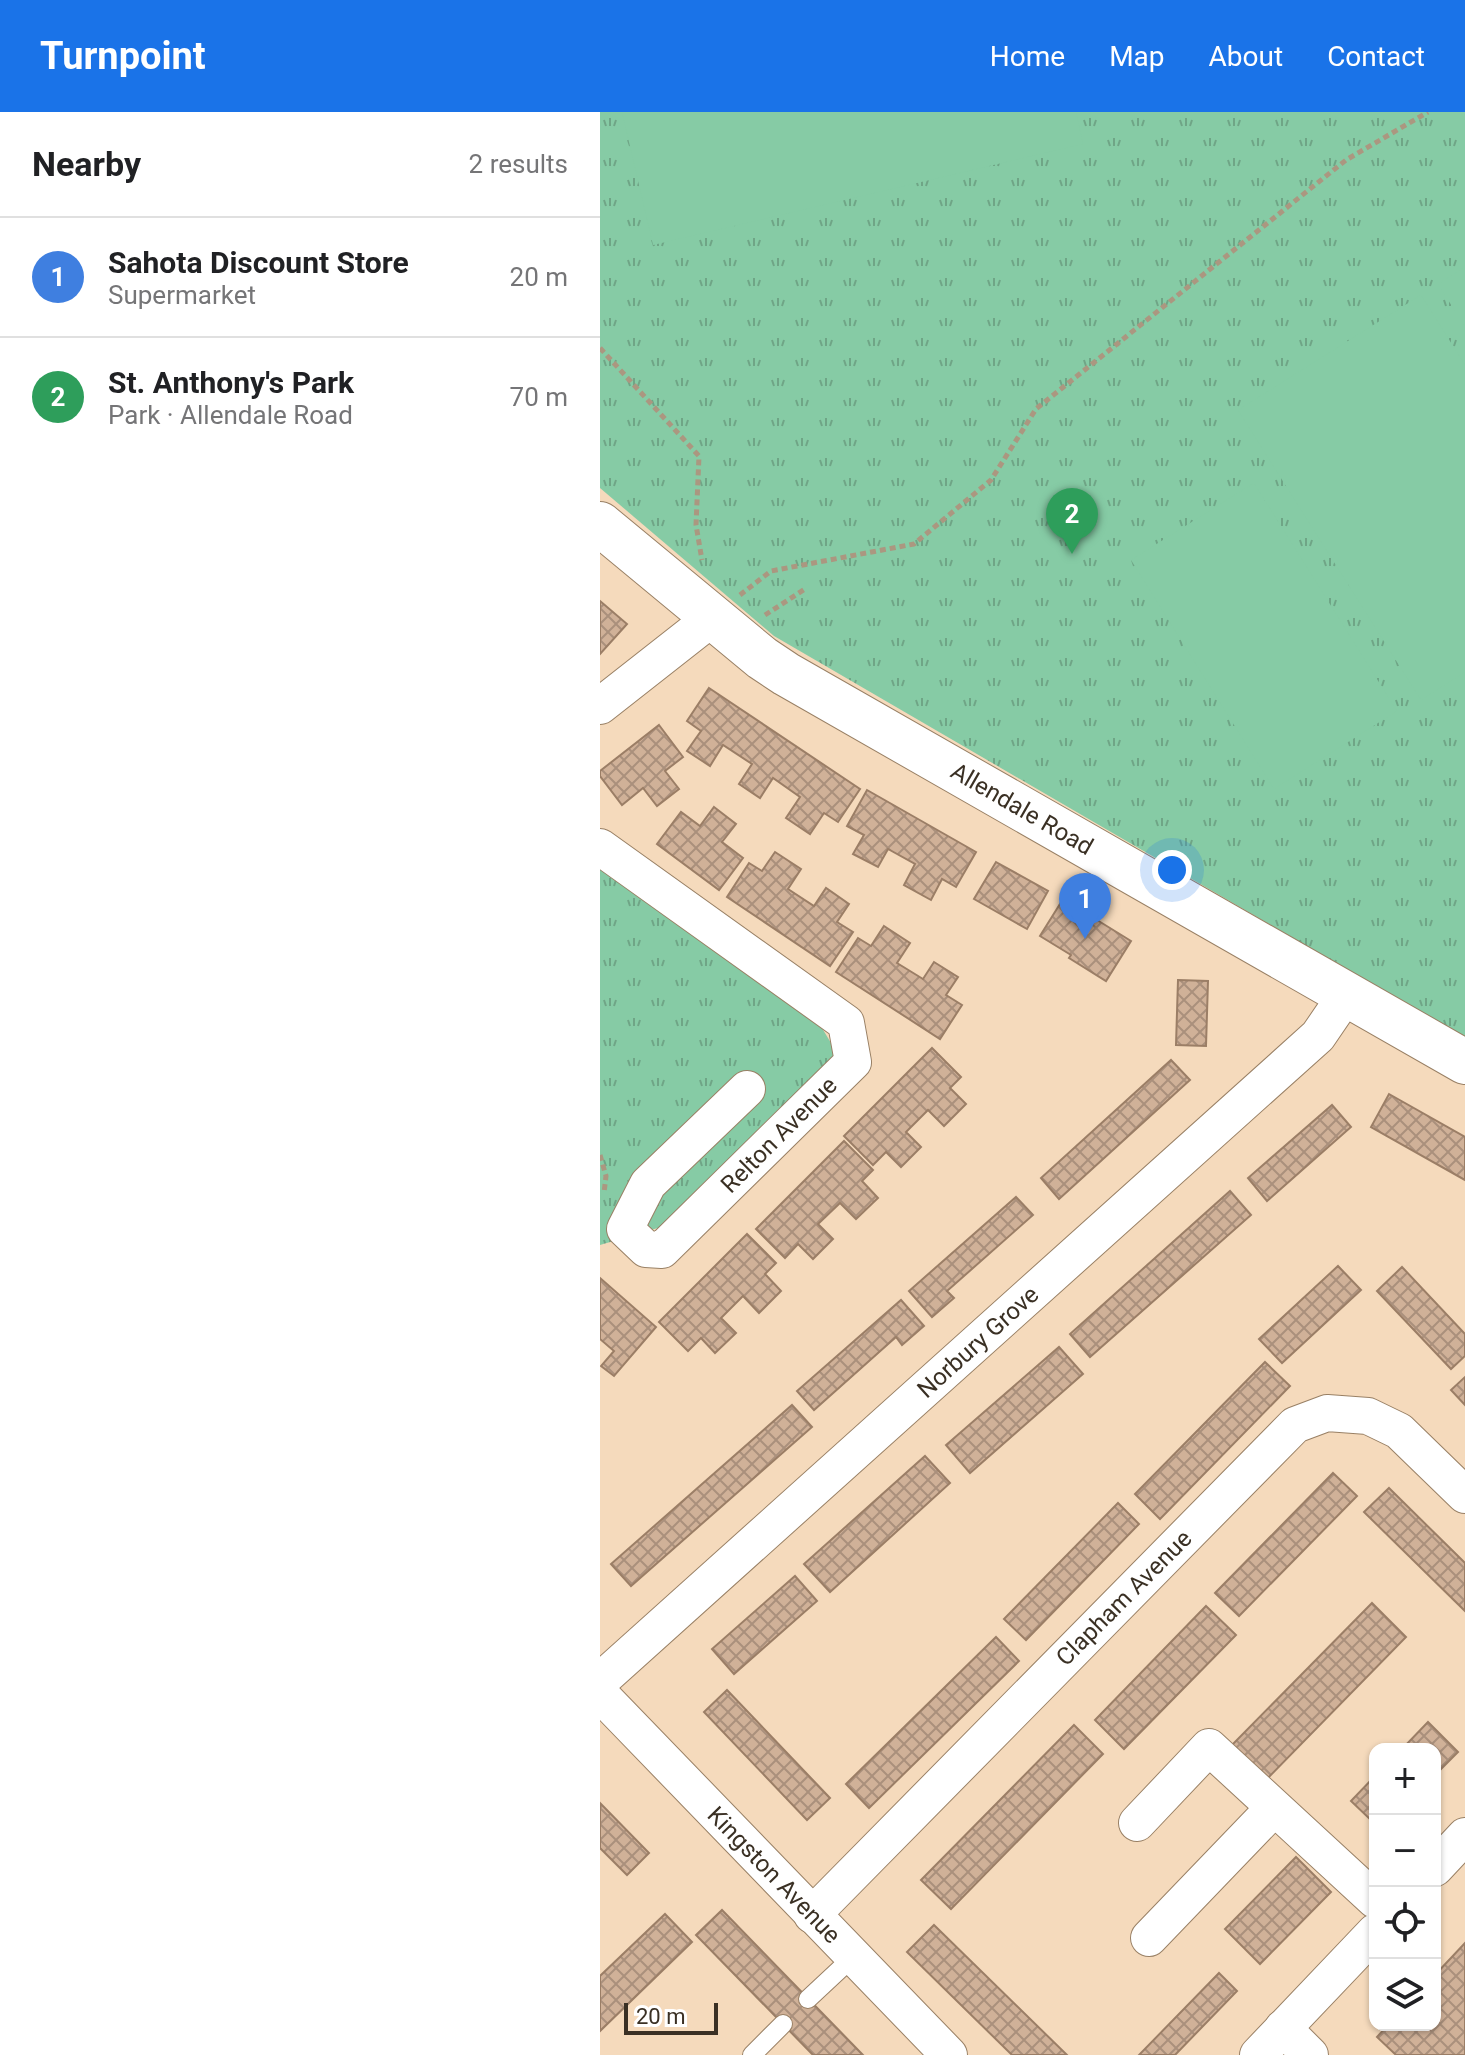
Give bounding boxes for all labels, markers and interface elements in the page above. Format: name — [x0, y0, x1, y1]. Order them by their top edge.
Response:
text: Turnpoint — [40, 34, 206, 78]
text: Home — [990, 40, 1065, 73]
text: Map — [1109, 40, 1165, 73]
text: About — [1209, 40, 1283, 73]
text: Contact — [1327, 40, 1425, 73]
text: Nearby — [32, 144, 141, 184]
text: 2 results — [469, 149, 568, 179]
text: Sahota Discount Store — [108, 245, 409, 280]
text: 1 — [51, 262, 65, 292]
text: 20 m — [510, 262, 568, 292]
text: Supermarket — [108, 280, 256, 310]
text: St. Anthony's Park — [108, 365, 354, 400]
text: 2 — [51, 382, 65, 412]
text: 70 m — [510, 382, 568, 412]
text: Park · Allendale Road — [108, 400, 353, 430]
pin: 2 — [1046, 488, 1098, 554]
street label: Allendale Road — [946, 757, 1098, 861]
your location — [1152, 850, 1192, 890]
pin: 1 — [1059, 873, 1111, 939]
street label: Relton Avenue — [715, 1071, 843, 1199]
street label: Norbury Grove — [912, 1280, 1044, 1404]
street label: Clapham Avenue — [1051, 1525, 1197, 1671]
map controls — [1369, 1743, 1441, 2031]
button: + — [1369, 1743, 1441, 1815]
street label: Kingston Avenue — [702, 1801, 846, 1949]
button: − — [1369, 1815, 1441, 1887]
button: locate — [1369, 1887, 1441, 1959]
button: layers — [1369, 1959, 1441, 2031]
scale bar — [624, 1999, 718, 2035]
text: 20 m — [636, 2004, 685, 2029]

